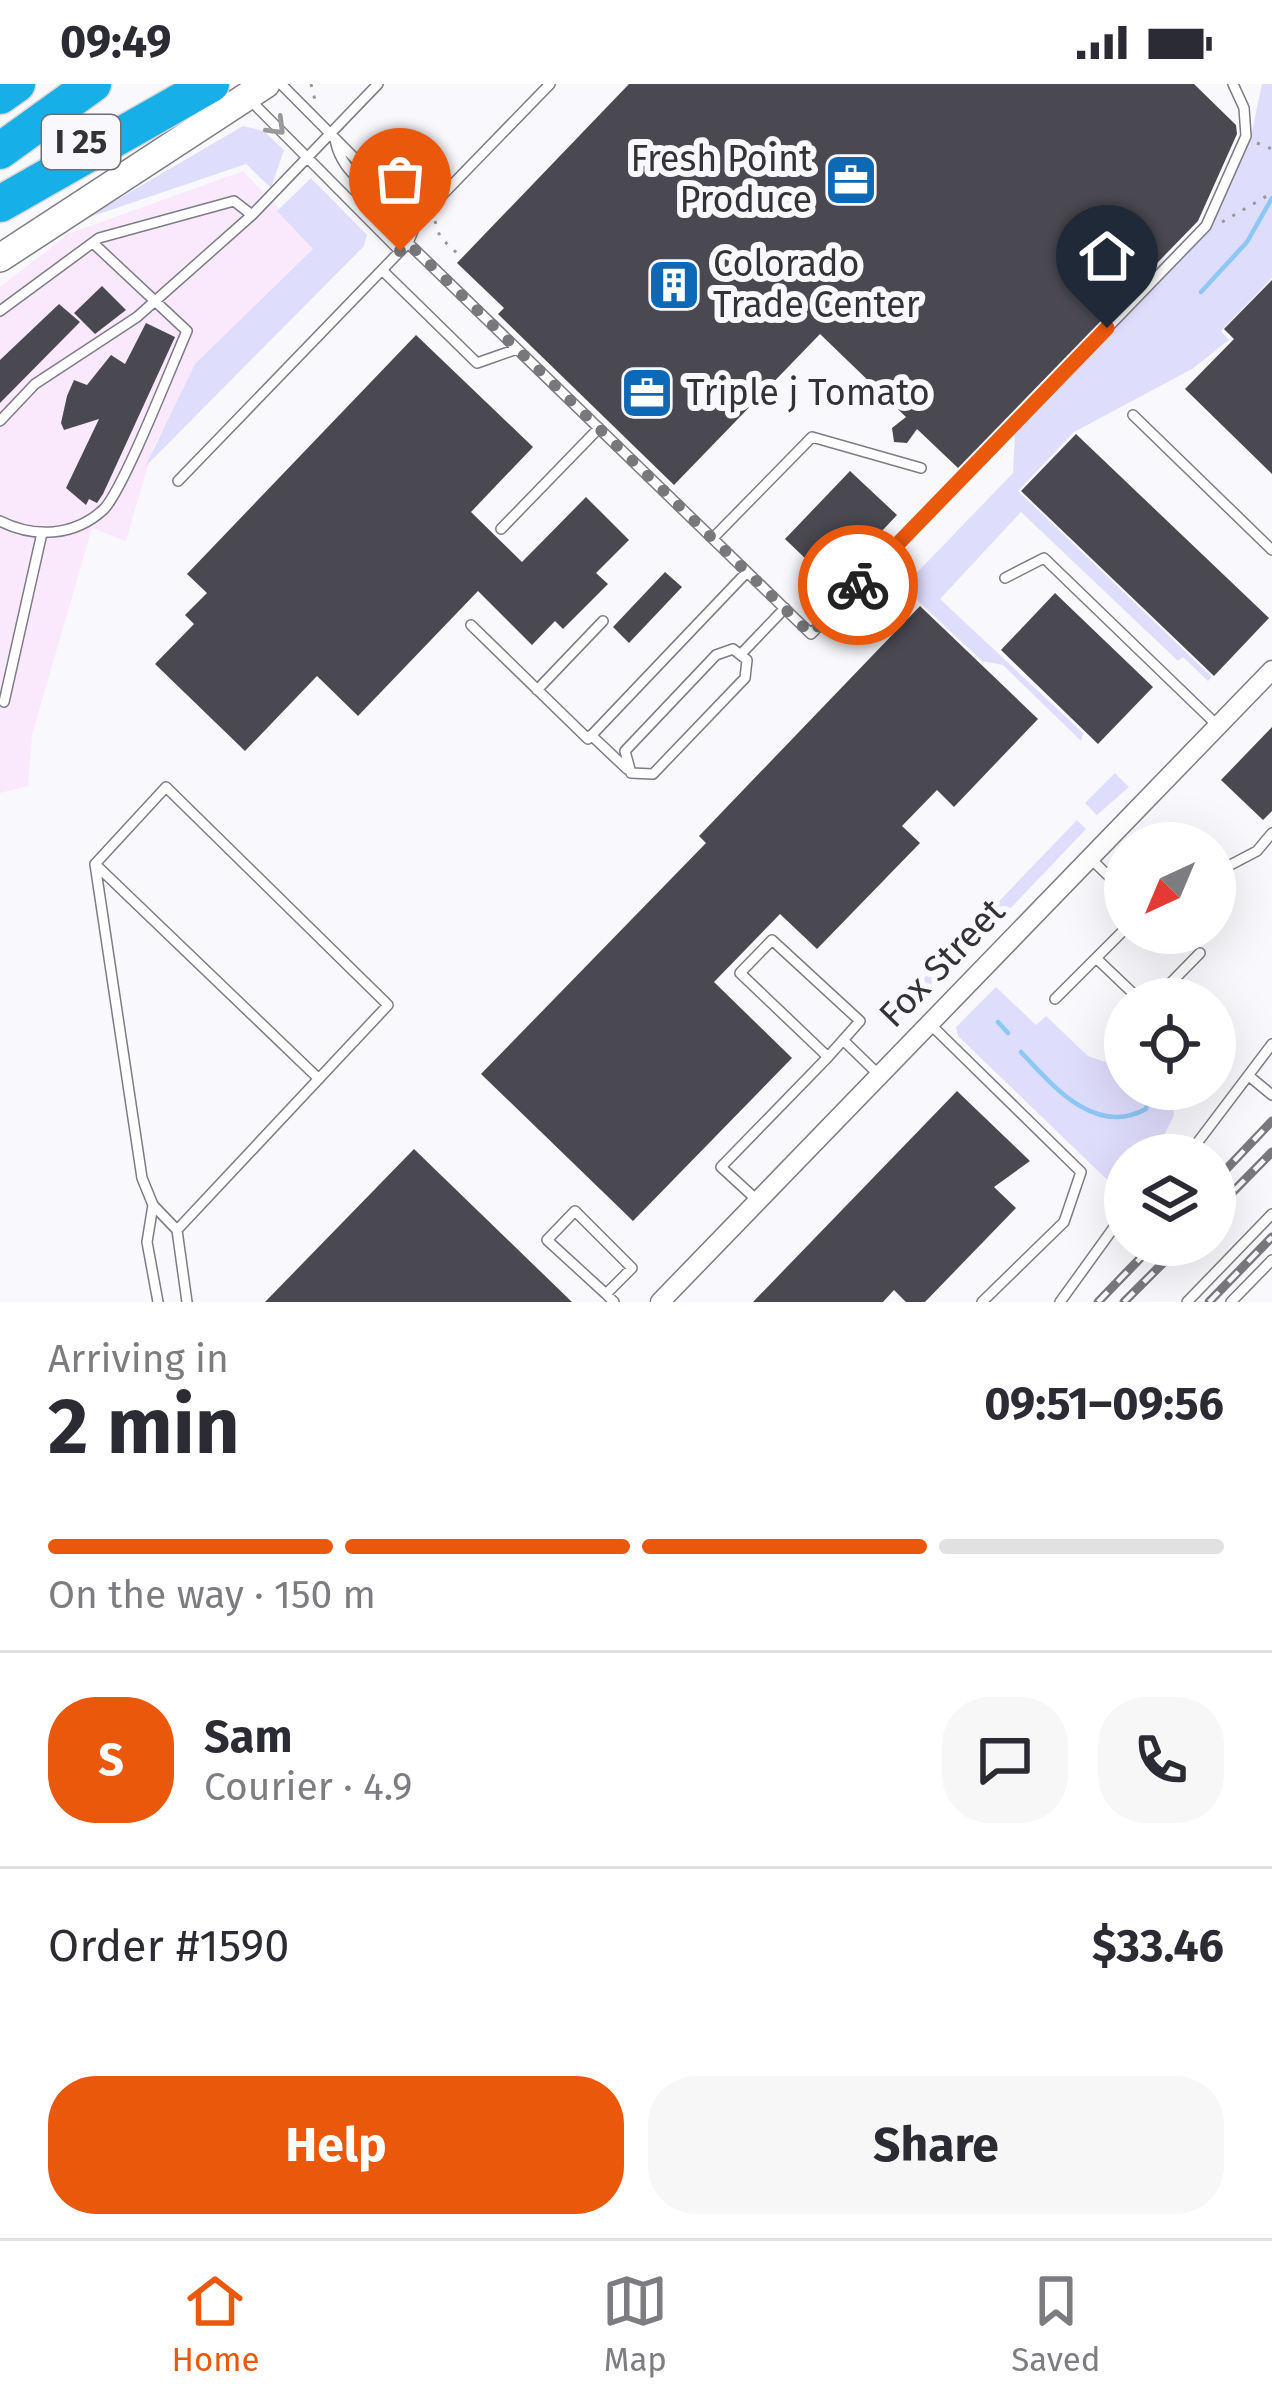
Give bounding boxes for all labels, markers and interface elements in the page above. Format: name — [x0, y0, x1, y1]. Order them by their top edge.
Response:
text: 09:49 — [60, 15, 171, 69]
one-way arrow — [263, 112, 285, 134]
road number: I 25 — [42, 115, 120, 169]
pin — [349, 128, 451, 251]
place label: Fresh Point Produce — [631, 137, 812, 222]
icon: bag — [367, 146, 433, 212]
office icon: Fresh Point Produce — [823, 152, 879, 208]
pin — [1056, 205, 1158, 328]
icon: home — [1074, 223, 1140, 289]
place label: Colorado Trade Center — [713, 242, 920, 327]
building icon: Colorado Trade Center — [646, 257, 702, 313]
office icon: Triple j Tomato — [619, 365, 675, 421]
place label: Triple j Tomato — [686, 371, 930, 415]
courier — [798, 525, 918, 645]
icon: bike — [825, 552, 891, 618]
north arrow — [1104, 822, 1236, 954]
map controls — [1104, 822, 1236, 1266]
street label: Fox Street — [870, 890, 1014, 1036]
button: locate — [1104, 978, 1236, 1110]
button: layers — [1104, 1134, 1236, 1266]
text: Arriving in — [48, 1336, 229, 1382]
text: 09:51–09:56 — [984, 1377, 1224, 1431]
text: 2 min — [48, 1380, 240, 1474]
text: On the way · 150 m — [48, 1572, 376, 1618]
button: chat — [942, 1697, 1068, 1823]
button: phone — [1098, 1697, 1224, 1823]
text: Sam — [204, 1710, 292, 1764]
text: S — [98, 1733, 124, 1787]
text: Courier · 4.9 — [204, 1764, 413, 1810]
text: Order #1590 — [48, 1919, 289, 1973]
text: $33.46 — [1092, 1919, 1224, 1973]
button: Help — [48, 2076, 624, 2214]
button: Share — [648, 2076, 1224, 2214]
tab: Home — [171, 2268, 259, 2380]
tab: Map — [602, 2268, 668, 2380]
tab: Saved — [1011, 2268, 1101, 2380]

